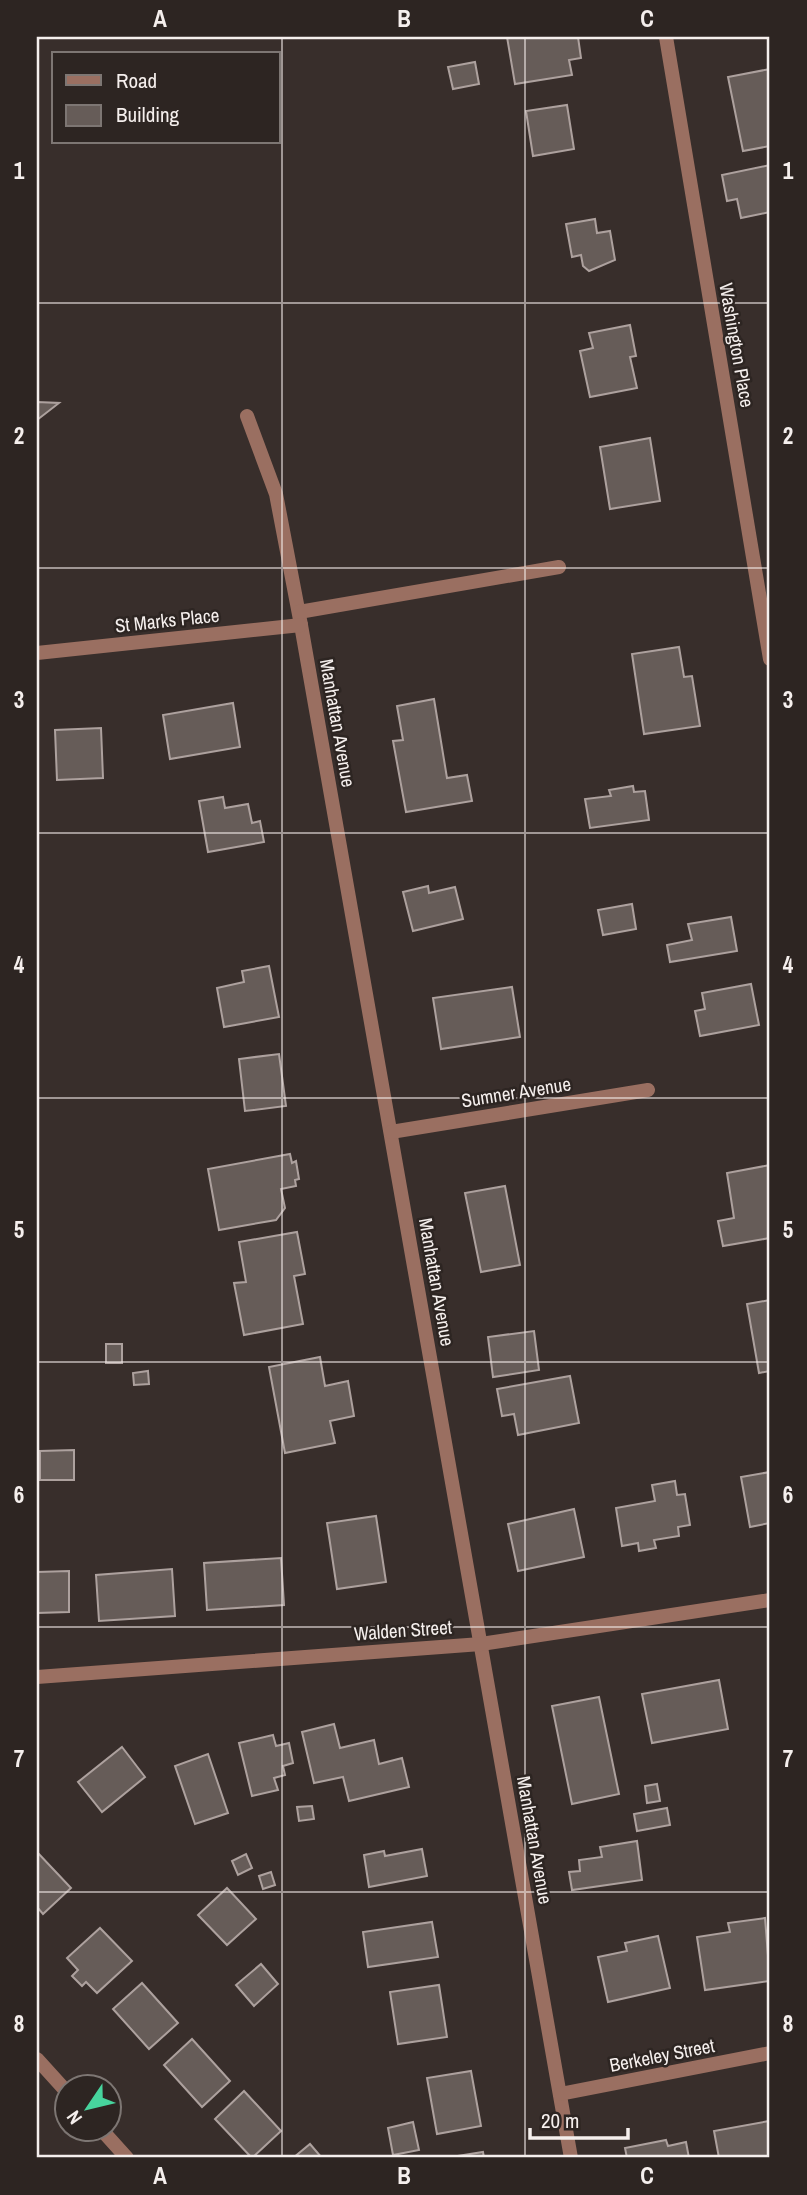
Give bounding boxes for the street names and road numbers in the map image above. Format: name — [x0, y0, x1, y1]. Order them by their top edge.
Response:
street label: Washington Place — [713, 281, 761, 409]
street label: St Marks Place — [114, 602, 220, 638]
street label: Manhattan Avenue — [314, 657, 362, 789]
street label: Sumner Avenue — [459, 1071, 573, 1113]
street label: Manhattan Avenue — [413, 1216, 461, 1348]
street label: Walden Street — [353, 1614, 454, 1646]
street label: Manhattan Avenue — [511, 1774, 559, 1906]
street label: Berkeley Street — [607, 2032, 717, 2078]

